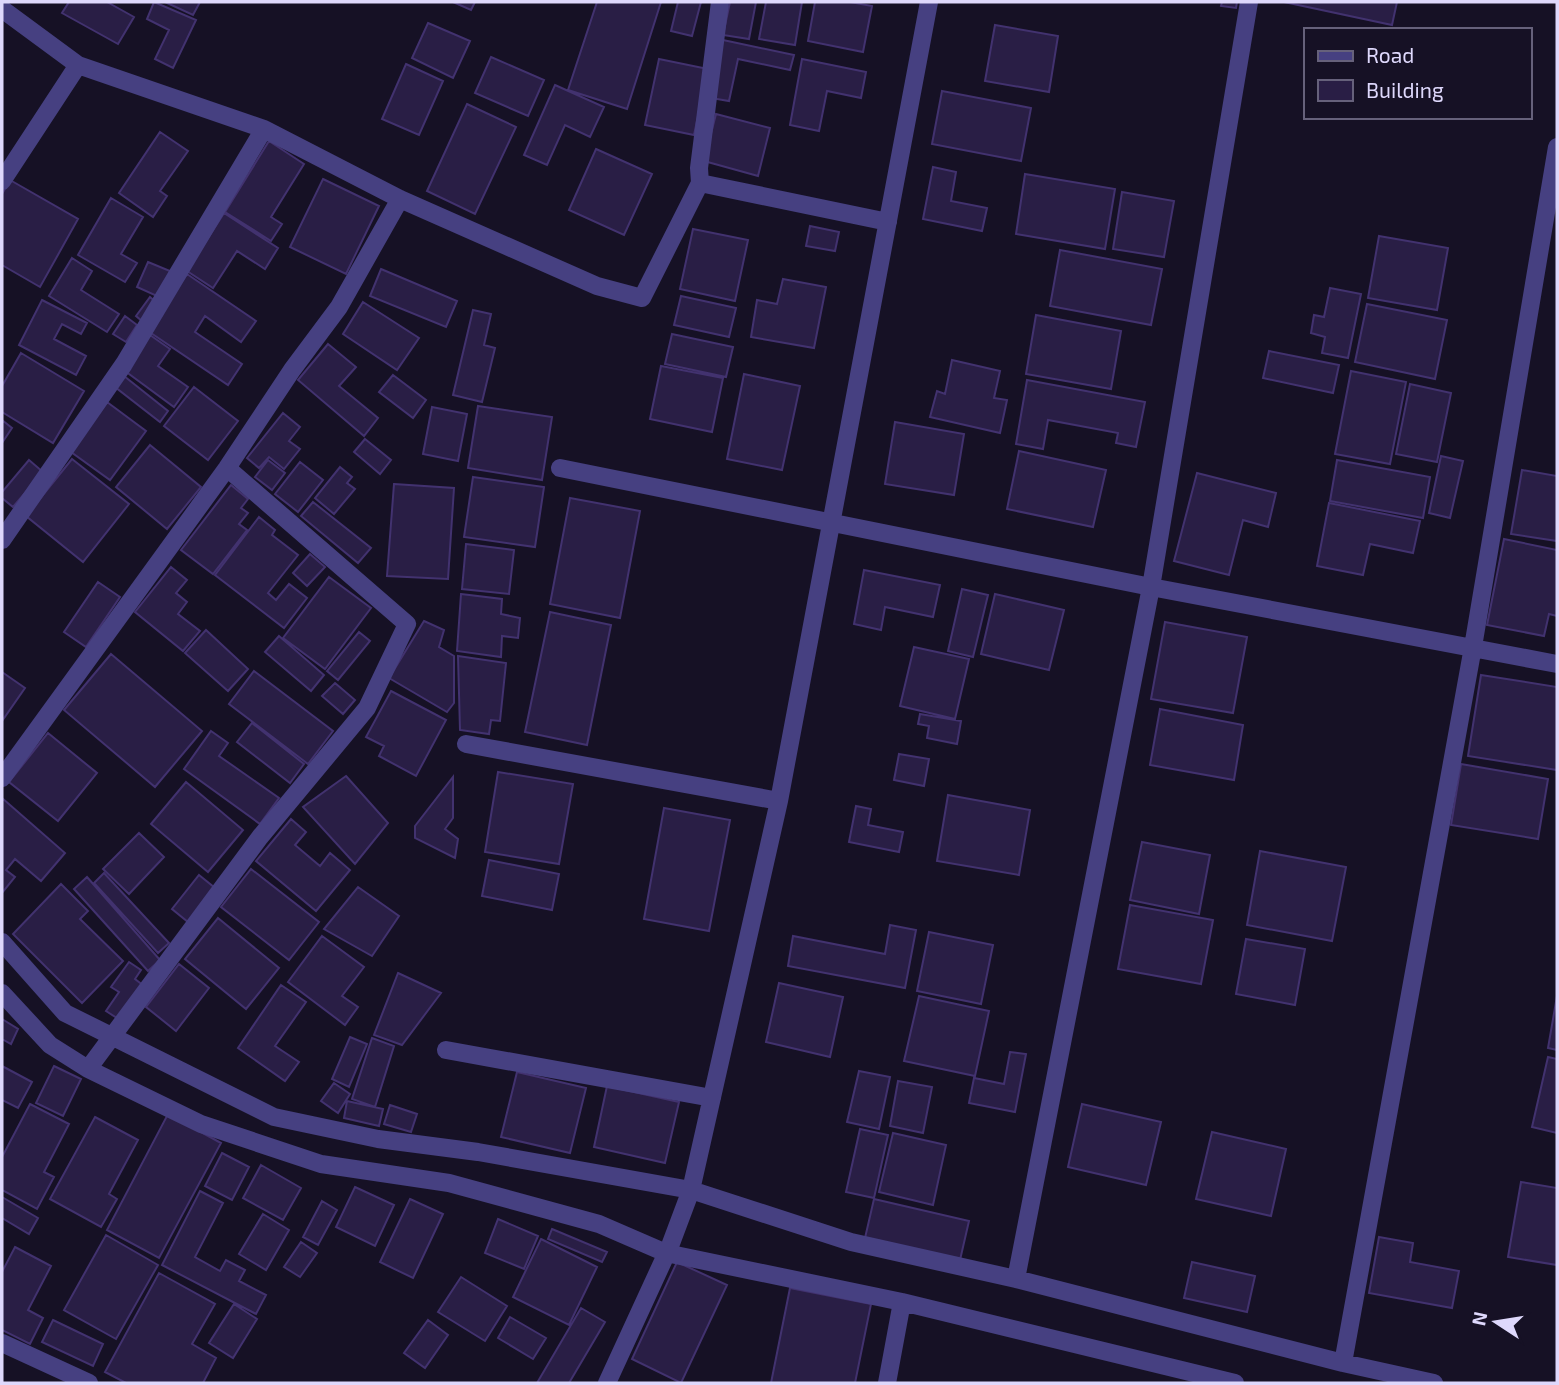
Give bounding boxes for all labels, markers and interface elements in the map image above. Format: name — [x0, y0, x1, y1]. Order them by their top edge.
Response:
legend — [1304, 28, 1531, 119]
text: Road — [1366, 42, 1414, 67]
text: Building — [1366, 77, 1444, 102]
north arrow — [1461, 1287, 1531, 1357]
text: N — [1466, 1309, 1492, 1327]

